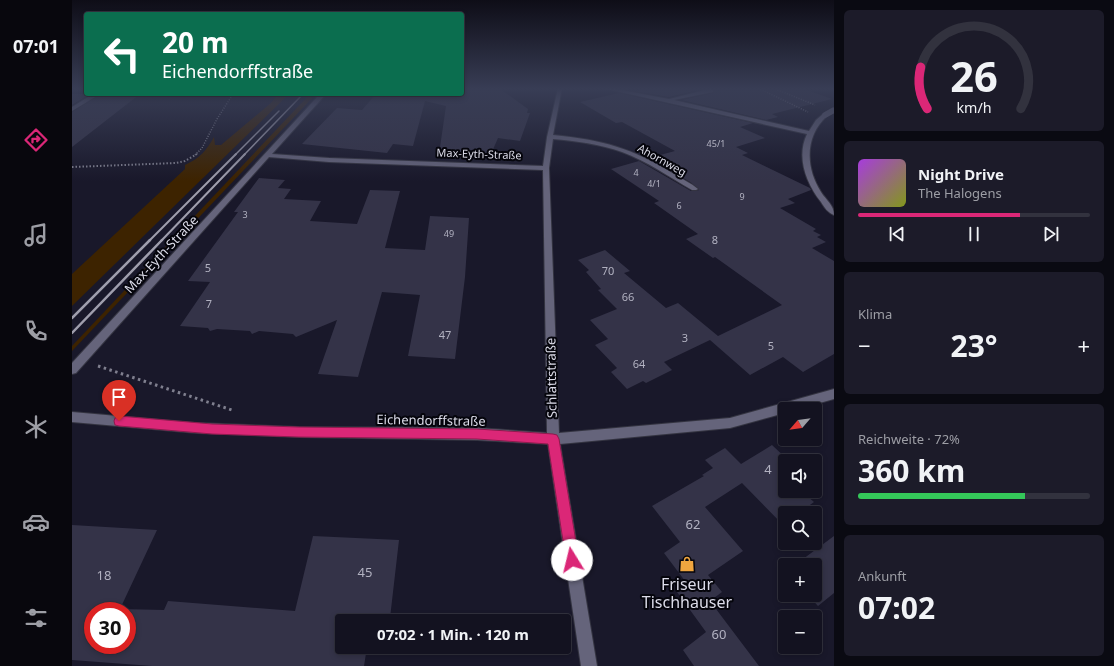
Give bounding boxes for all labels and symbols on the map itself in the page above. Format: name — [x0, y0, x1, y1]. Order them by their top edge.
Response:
house number: 45/1 — [707, 137, 725, 150]
street label: Ahornweg — [635, 140, 689, 179]
street label: Max-Eyth-Straße — [436, 145, 522, 162]
house number: 4 — [633, 166, 639, 179]
house number: 4/1 — [647, 177, 661, 190]
house number: 9 — [739, 190, 745, 203]
house number: 6 — [676, 199, 682, 212]
house number: 3 — [242, 208, 248, 221]
street label: Max-Eyth-Straße — [120, 211, 202, 297]
house number: 49 — [444, 227, 454, 240]
house number: 8 — [712, 232, 718, 247]
house number: 5 — [205, 260, 211, 275]
house number: 70 — [602, 263, 614, 278]
house number: 66 — [622, 289, 634, 304]
house number: 7 — [206, 296, 212, 311]
house number: 47 — [439, 327, 451, 342]
house number: 3 — [682, 330, 688, 345]
street label: Schlattstraße — [541, 338, 561, 418]
house number: 5 — [768, 338, 774, 353]
house number: 64 — [633, 356, 646, 371]
pin — [102, 380, 136, 421]
north arrow — [778, 402, 822, 446]
street label: Eichendorffstraße — [376, 410, 486, 430]
house number: 4 — [764, 460, 772, 478]
house number: 62 — [686, 515, 700, 533]
position arrow — [551, 539, 593, 581]
shop icon: Friseur Tischhauser — [678, 555, 696, 573]
house number: 45 — [358, 563, 372, 581]
house number: 18 — [97, 566, 111, 584]
place label: Friseur Tischhauser — [642, 573, 733, 613]
speed limit sign: 30 — [84, 602, 136, 654]
house number: 60 — [712, 625, 726, 643]

